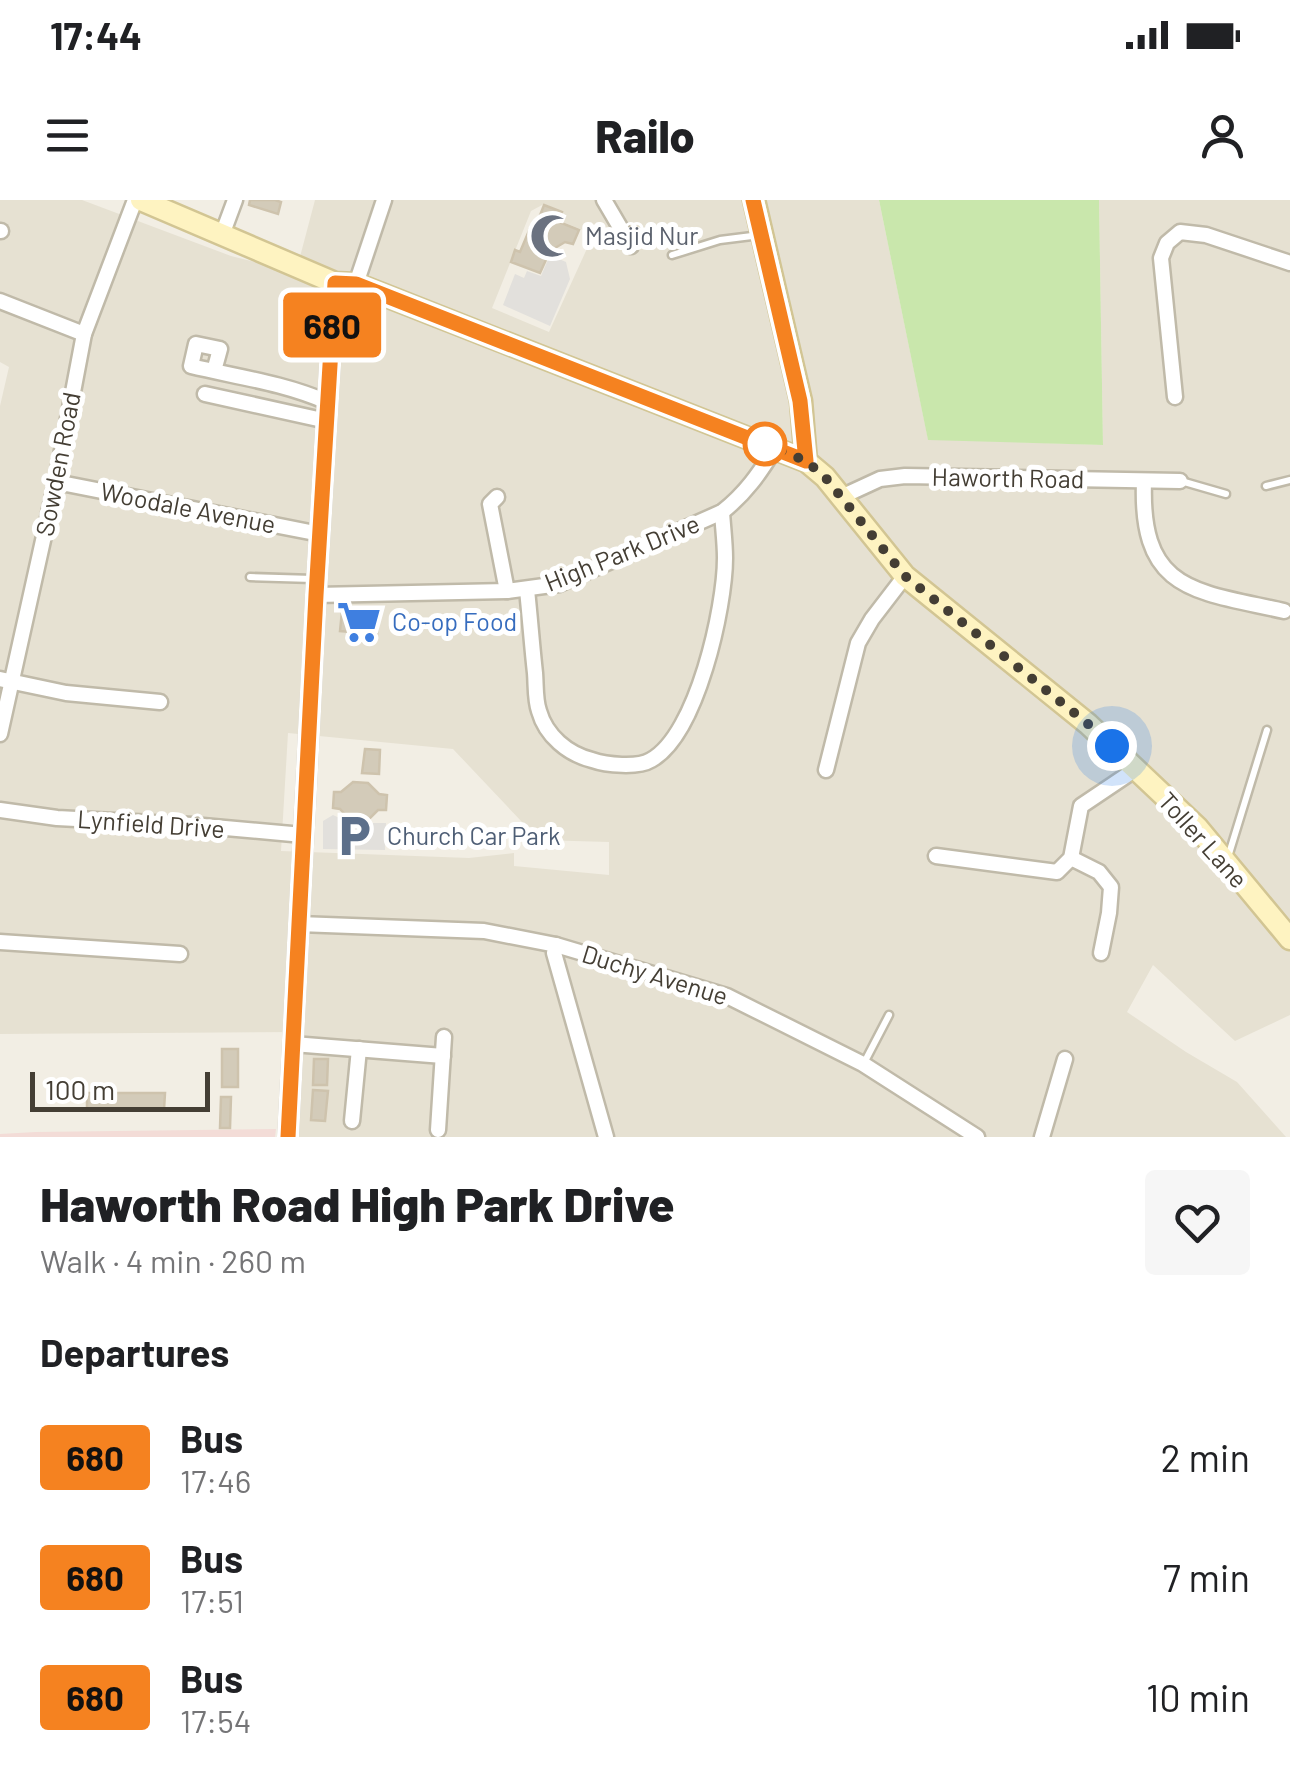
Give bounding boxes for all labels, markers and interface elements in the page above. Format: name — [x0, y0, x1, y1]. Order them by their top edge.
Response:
text: 17:44 — [50, 12, 142, 58]
icon: menu — [40, 108, 95, 163]
text: Railo — [595, 108, 695, 162]
icon: person — [1195, 108, 1250, 163]
mosque icon: Masjid Nur — [528, 212, 576, 260]
place label: Masjid Nur — [585, 220, 698, 250]
line badge: 680 — [274, 292, 390, 358]
text: 680 — [303, 304, 361, 346]
street label: Sowden Road — [28, 389, 86, 538]
unlabelled marker — [744, 423, 786, 465]
street label: Haworth Road — [932, 461, 1085, 493]
street label: Woodale Avenue — [98, 475, 278, 539]
street label: High Park Drive — [540, 507, 703, 597]
supermarket icon: Co-op Food — [335, 598, 383, 646]
place label: Co-op Food — [392, 606, 517, 636]
your location — [1087, 721, 1137, 771]
street label: Toller Lane — [1153, 785, 1255, 893]
street label: Lynfield Drive — [76, 803, 226, 843]
parking icon: Church Car Park — [330, 812, 378, 860]
place label: Church Car Park — [387, 820, 561, 850]
street label: Duchy Avenue — [579, 938, 732, 1010]
scale bar — [30, 1067, 210, 1111]
text: 100 m — [45, 1072, 115, 1106]
button: heart — [1145, 1170, 1250, 1275]
text: Haworth Road High Park Drive — [40, 1174, 674, 1232]
text: Walk · 4 min · 260 m — [40, 1241, 306, 1279]
text: Departures — [40, 1329, 229, 1375]
text: Bus — [180, 1415, 243, 1461]
text: 2 min — [1160, 1434, 1250, 1480]
text: 680 — [66, 1436, 124, 1478]
text: 17:46 — [180, 1461, 251, 1499]
text: Bus — [180, 1535, 243, 1581]
text: 7 min — [1163, 1554, 1250, 1600]
text: 680 — [66, 1556, 124, 1598]
text: 17:51 — [180, 1581, 244, 1619]
text: Bus — [180, 1655, 243, 1701]
text: 10 min — [1146, 1674, 1250, 1720]
text: 680 — [66, 1676, 124, 1718]
text: 17:54 — [180, 1701, 251, 1739]

